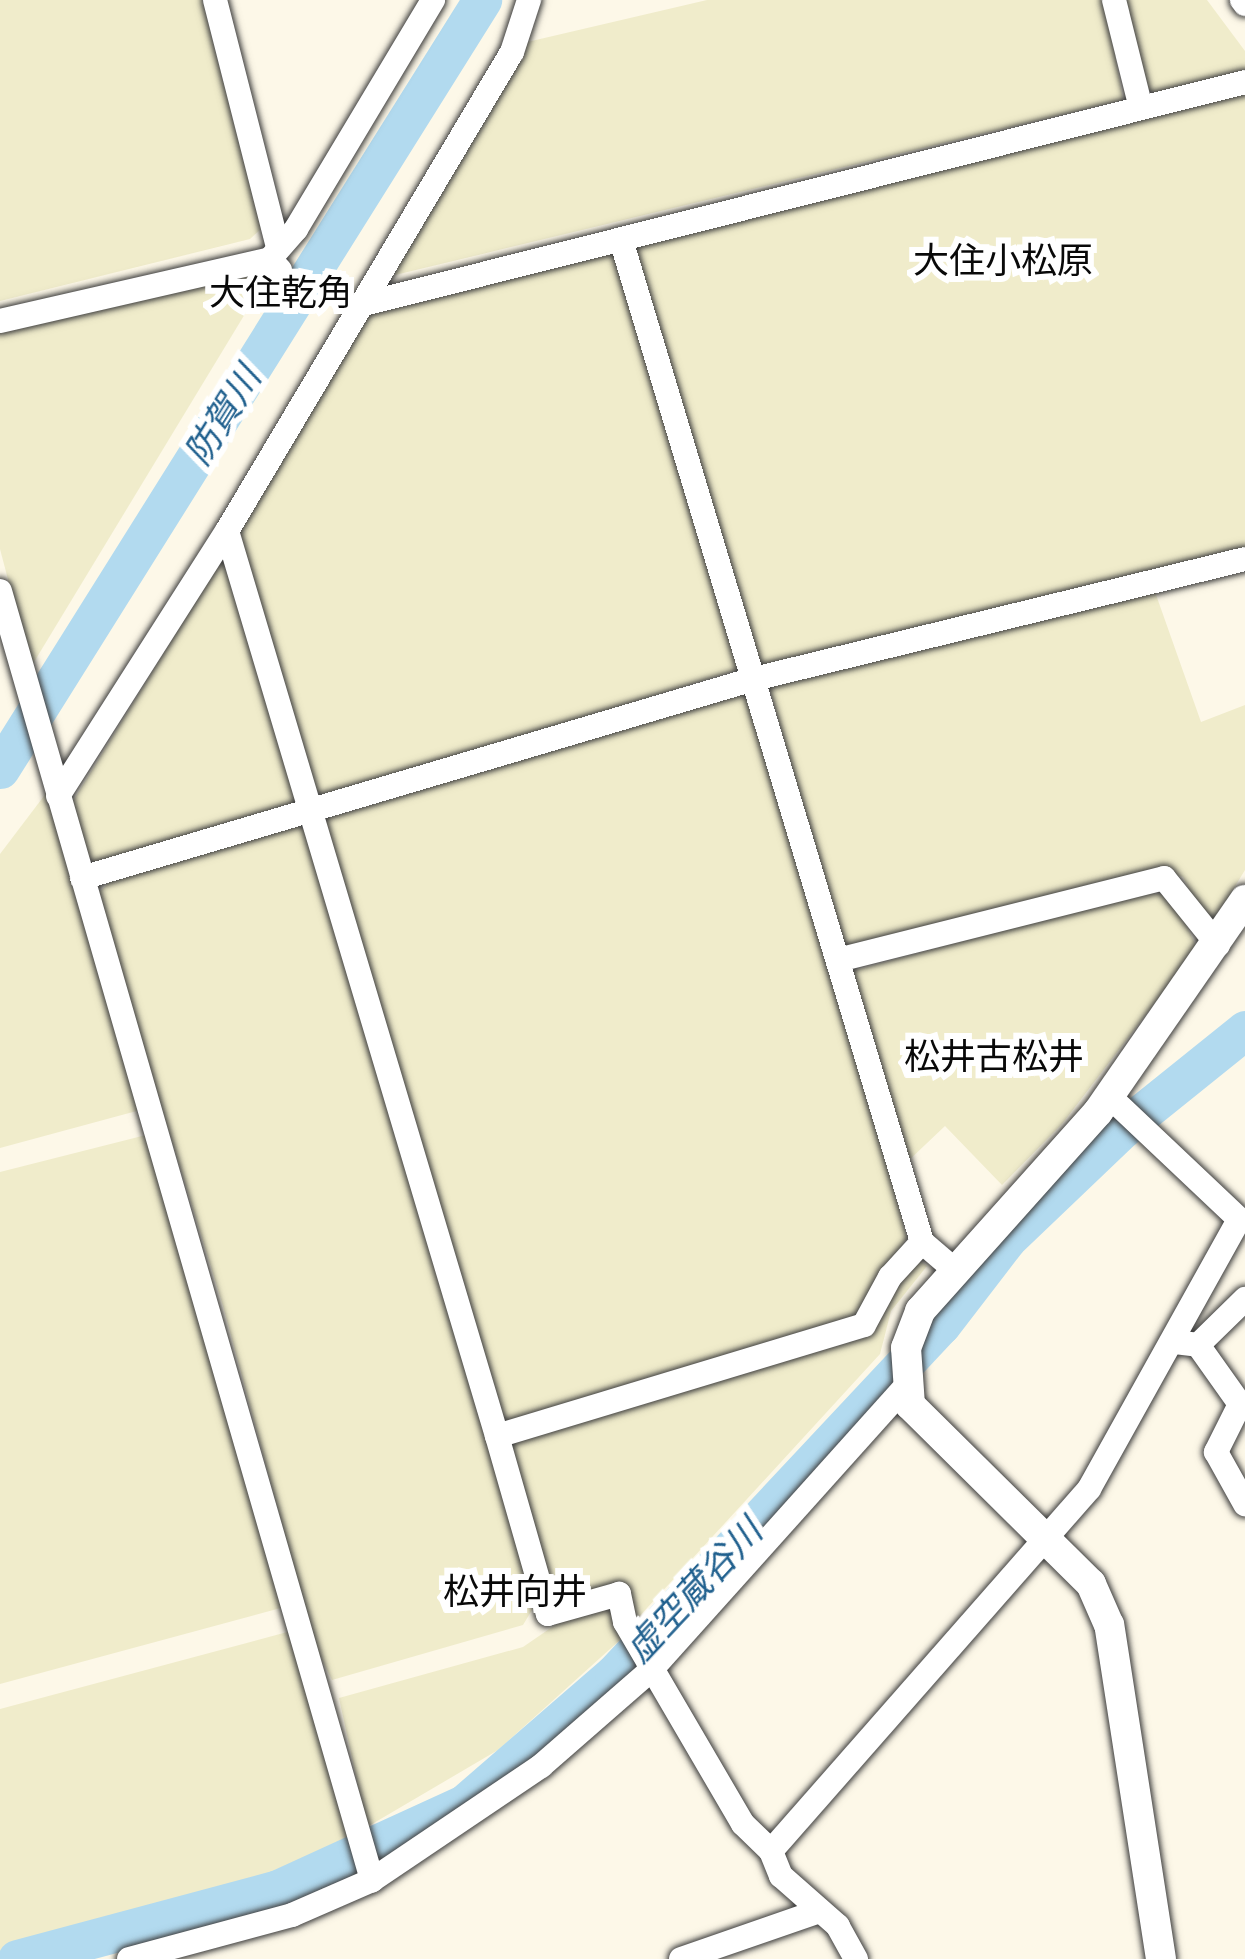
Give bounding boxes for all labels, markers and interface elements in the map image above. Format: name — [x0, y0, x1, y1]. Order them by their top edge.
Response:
district label: 大住小松原 — [913, 238, 1093, 282]
district label: 大住乾角 — [209, 270, 353, 314]
water label: 防賀川 — [175, 358, 269, 472]
district label: 松井古松井 — [904, 1034, 1084, 1078]
water label: 虚空蔵谷川 — [616, 1509, 770, 1671]
district label: 松井向井 — [443, 1569, 587, 1613]

